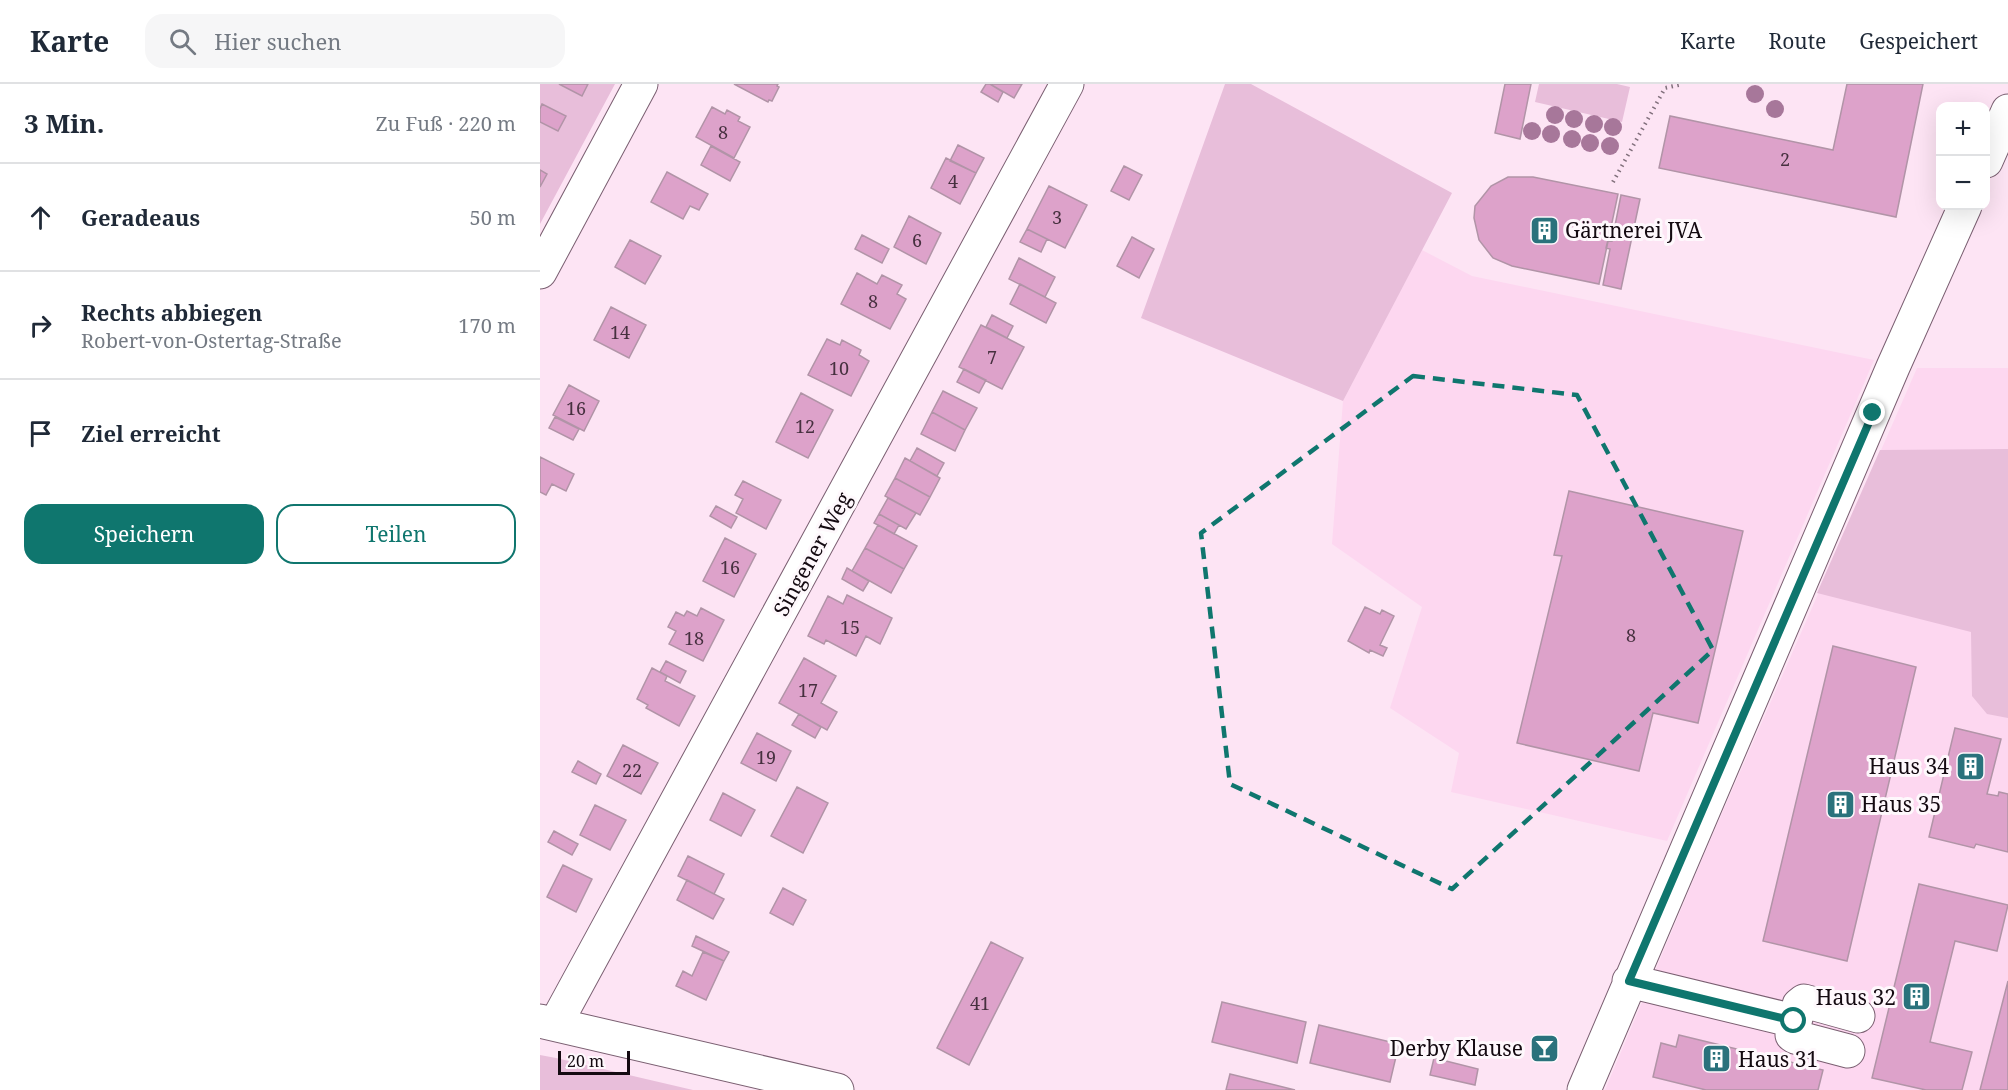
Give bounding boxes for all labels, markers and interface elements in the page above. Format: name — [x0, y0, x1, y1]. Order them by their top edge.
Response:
search box — [145, 14, 565, 68]
text: Karte — [30, 22, 109, 60]
icon: search — [166, 25, 199, 58]
text: Hier suchen — [214, 26, 341, 56]
text: Karte — [1680, 27, 1735, 55]
text: Route — [1768, 27, 1826, 55]
text: Gespeichert — [1859, 27, 1978, 55]
map controls — [1936, 102, 1990, 210]
button: + — [1936, 102, 1990, 156]
text: 3 Min. — [24, 105, 104, 141]
text: Zu Fuß · 220 m — [376, 110, 516, 137]
house number: 8 — [718, 120, 728, 144]
house number: 2 — [1780, 147, 1790, 171]
button: − — [1936, 156, 1990, 210]
house number: 4 — [948, 169, 958, 193]
icon: ahead — [24, 201, 57, 234]
text: Geradeaus — [81, 202, 200, 232]
text: 50 m — [470, 204, 516, 231]
house number: 3 — [1052, 205, 1062, 229]
building icon: Gärtnerei JVA — [1528, 214, 1560, 246]
place label: Gärtnerei JVA — [1565, 216, 1702, 244]
house number: 6 — [912, 228, 922, 252]
house number: 8 — [868, 289, 878, 313]
text: Rechts abbiegen — [81, 297, 262, 327]
icon: right — [24, 309, 57, 342]
text: 170 m — [458, 312, 516, 339]
house number: 14 — [610, 320, 630, 344]
text: Robert-von-Ostertag-Straße — [81, 327, 342, 354]
house number: 7 — [987, 345, 997, 369]
house number: 10 — [829, 356, 849, 380]
house number: 16 — [566, 396, 586, 420]
route end — [1859, 399, 1885, 425]
house number: 12 — [795, 414, 815, 438]
icon: arrive — [24, 417, 57, 450]
text: Ziel erreicht — [81, 418, 221, 448]
street label: Singener Weg — [766, 486, 858, 621]
button: Speichern — [24, 504, 264, 564]
button: Teilen — [276, 504, 516, 564]
house number: 16 — [720, 555, 740, 579]
house number: 15 — [840, 615, 860, 639]
house number: 8 — [1626, 623, 1636, 647]
house number: 18 — [684, 626, 704, 650]
house number: 17 — [798, 678, 818, 702]
house number: 19 — [756, 745, 776, 769]
building icon: Haus 34 — [1954, 750, 1986, 782]
place label: Haus 34 — [1869, 752, 1949, 780]
house number: 22 — [622, 758, 642, 782]
building icon: Haus 35 — [1824, 788, 1856, 820]
place label: Haus 35 — [1861, 790, 1941, 818]
building icon: Haus 32 — [1901, 981, 1933, 1013]
place label: Haus 32 — [1816, 983, 1896, 1011]
house number: 41 — [970, 991, 990, 1015]
route start — [1780, 1007, 1806, 1033]
bar icon: Derby Klause — [1528, 1032, 1560, 1064]
place label: Derby Klause — [1390, 1034, 1523, 1062]
building icon: Haus 31 — [1701, 1043, 1733, 1075]
place label: Haus 31 — [1738, 1045, 1818, 1073]
scale bar — [558, 1048, 630, 1076]
text: 20 m — [567, 1050, 604, 1072]

